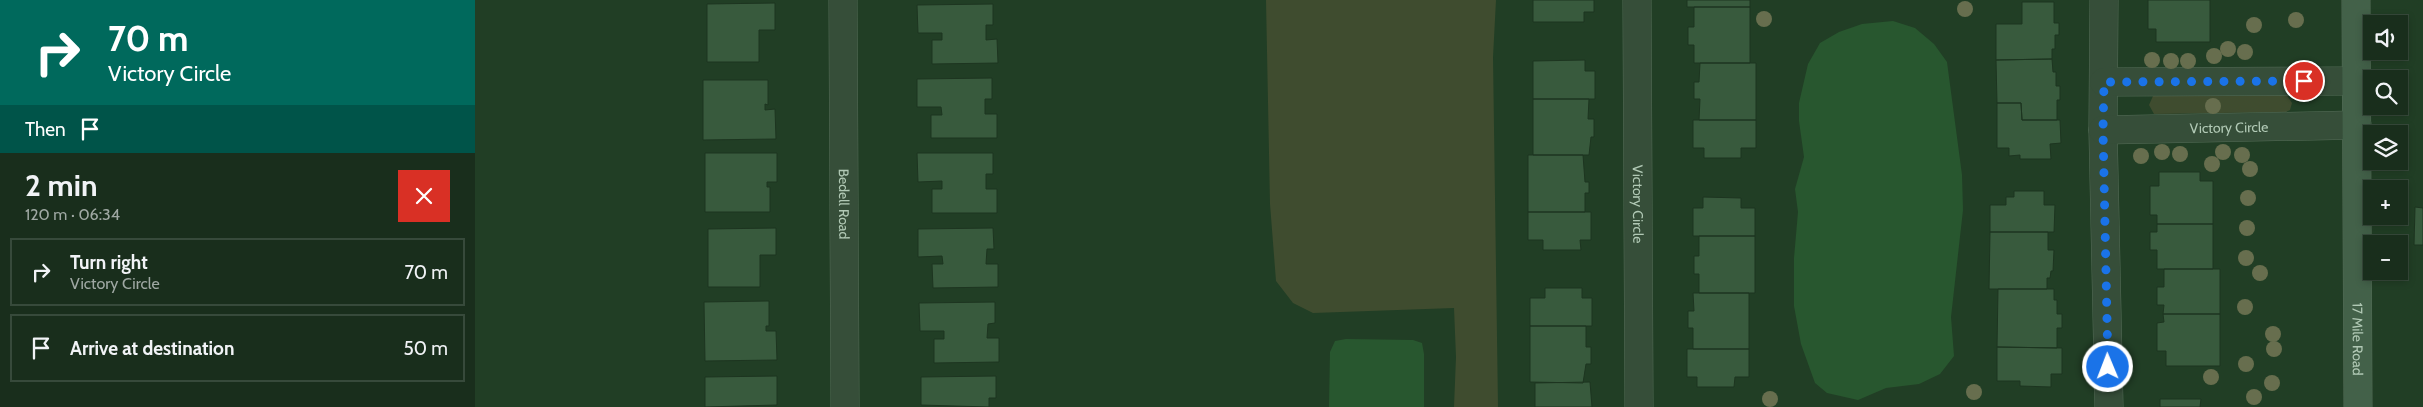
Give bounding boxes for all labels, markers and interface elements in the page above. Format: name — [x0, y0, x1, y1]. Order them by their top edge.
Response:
map controls — [2363, 15, 2408, 280]
button: sound — [2363, 15, 2408, 60]
text: 70 m — [108, 17, 189, 60]
icon: right — [25, 20, 90, 85]
text: Victory Circle — [108, 60, 231, 87]
pin — [2283, 60, 2325, 102]
icon: arrive — [2290, 67, 2318, 95]
button: search — [2363, 70, 2408, 115]
icon: arrive — [76, 115, 104, 143]
text: Then — [25, 118, 66, 141]
street label: Victory Circle — [2190, 118, 2268, 137]
button: layers — [2363, 125, 2408, 170]
street label: Victory Circle — [1629, 165, 1647, 243]
text: 2 min — [25, 167, 97, 204]
street label: Bedell Road — [835, 169, 853, 239]
button: close — [398, 170, 450, 222]
button: + — [2363, 180, 2408, 225]
text: 120 m · 06:34 — [25, 205, 120, 224]
button: − — [2363, 235, 2408, 280]
text: Turn right — [70, 251, 148, 274]
icon: right — [27, 258, 55, 286]
text: 70 m — [404, 261, 448, 284]
text: Victory Circle — [70, 274, 160, 293]
street label: 17 Mile Road — [2348, 302, 2367, 376]
icon: arrive — [27, 334, 55, 362]
text: Arrive at destination — [70, 337, 234, 360]
text: 50 m — [404, 337, 448, 360]
position arrow — [2081, 340, 2133, 392]

